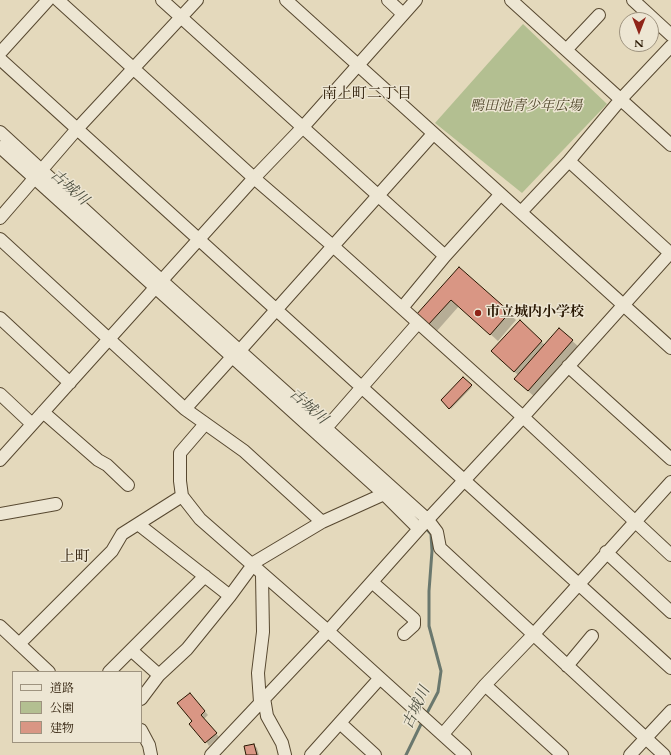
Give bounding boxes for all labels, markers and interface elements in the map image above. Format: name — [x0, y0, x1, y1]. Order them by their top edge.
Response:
north arrow — [619, 12, 659, 52]
text: N — [634, 36, 644, 51]
district label: 南上町二丁目 — [322, 86, 412, 104]
park label: 鴨田池青少年広場 — [470, 99, 582, 115]
water label: 古城川 — [46, 166, 92, 210]
place label: 市立城内小学校 — [486, 305, 584, 321]
marker: 市立城内小学校 — [473, 308, 483, 318]
water label: 古城川 — [285, 385, 331, 429]
district label: 上町 — [60, 549, 90, 567]
legend — [12, 671, 142, 743]
text: 道路 — [50, 680, 74, 696]
water label: 古城川 — [399, 684, 435, 732]
text: 公園 — [50, 700, 74, 716]
text: 建物 — [50, 720, 74, 736]

